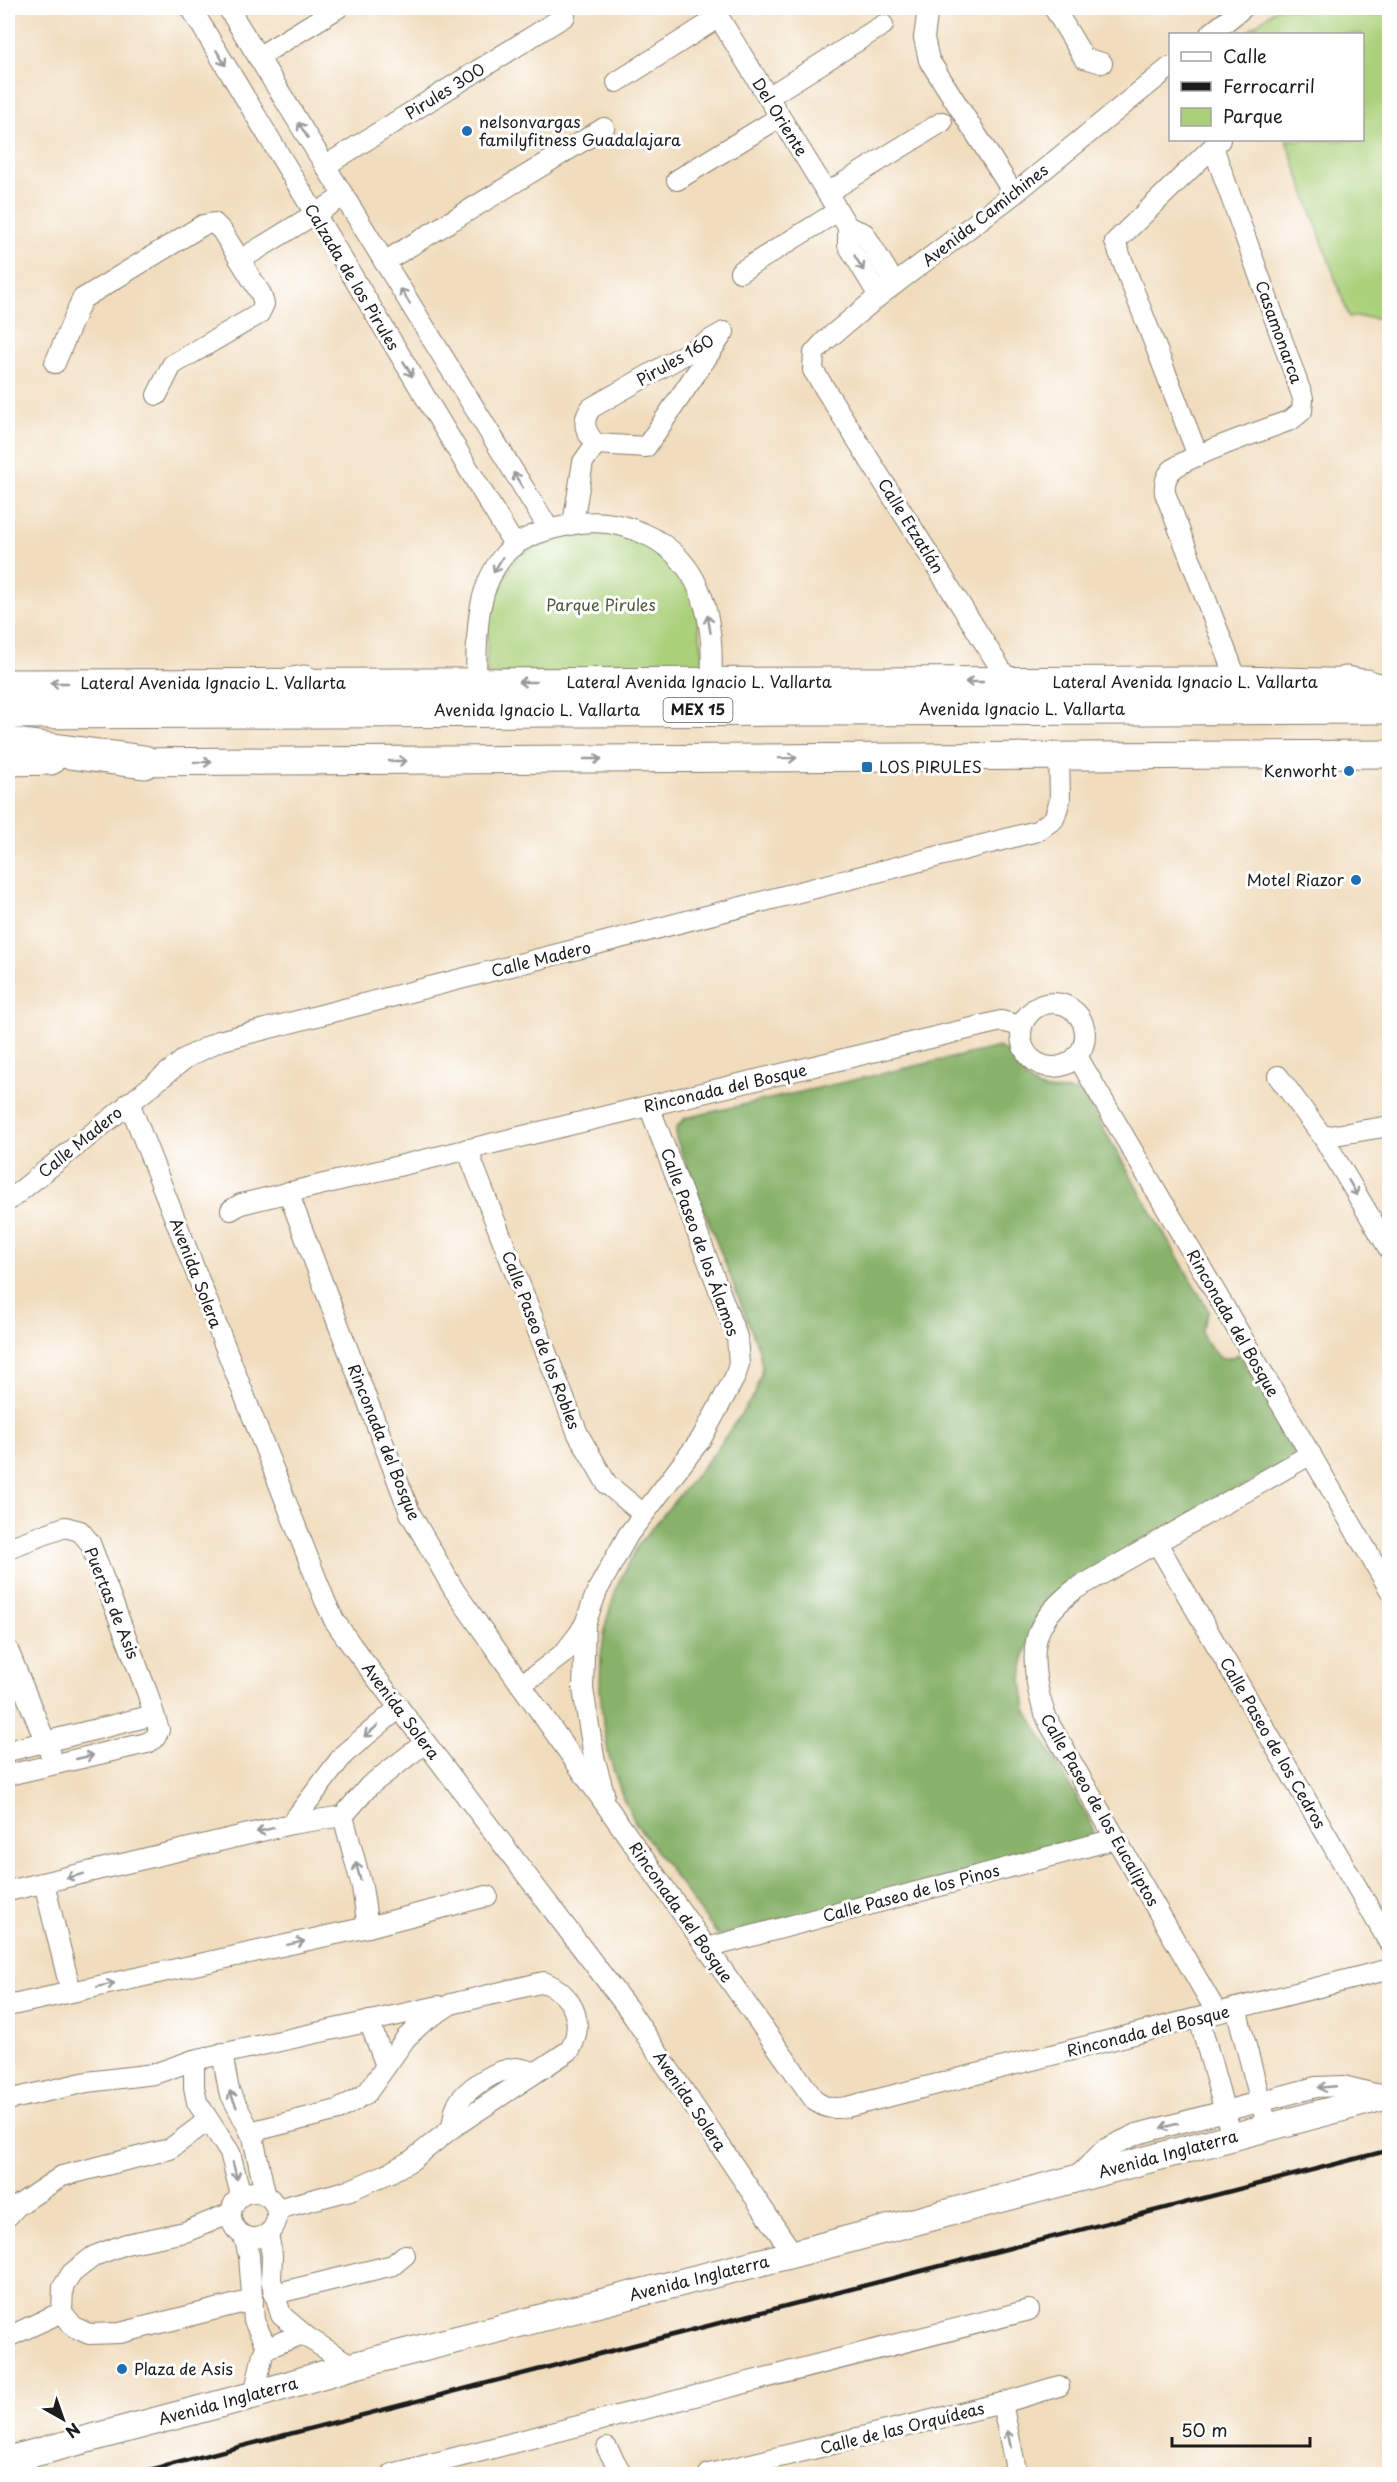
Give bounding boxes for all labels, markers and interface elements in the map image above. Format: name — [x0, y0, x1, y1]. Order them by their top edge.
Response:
legend — [1169, 33, 1364, 141]
text: Calle — [1223, 42, 1267, 69]
one-way arrow — [216, 49, 228, 66]
street label: Pirules 300 — [400, 56, 489, 124]
text: Ferrocarril — [1223, 72, 1315, 99]
street label: Del Oriente — [747, 73, 815, 161]
text: Parque — [1223, 102, 1283, 129]
place label: nelsonvargas familyfitness Guadalajara — [479, 109, 681, 151]
one-way arrow — [296, 122, 308, 139]
marker: nelsonvargas familyfitness Guadalajara — [460, 124, 474, 138]
street label: Avenida Camichines — [916, 157, 1053, 271]
street label: Calzada de los Pirules — [299, 199, 406, 354]
one-way arrow — [853, 254, 865, 271]
street label: Casamonarca — [1250, 277, 1310, 386]
one-way arrow — [399, 288, 411, 305]
street label: Pirules 160 — [631, 327, 718, 391]
one-way arrow — [402, 360, 414, 377]
one-way arrow — [512, 472, 524, 489]
street label: Calle Etzatlán — [873, 473, 951, 578]
one-way arrow — [492, 556, 504, 573]
park label: Parque Pirules — [546, 592, 656, 616]
one-way arrow — [703, 614, 714, 634]
street label: Lateral Avenida Ignacio L. Vallarta — [566, 669, 832, 693]
street label: Lateral Avenida Ignacio L. Vallarta — [1052, 669, 1318, 693]
street label: Lateral Avenida Ignacio L. Vallarta — [80, 670, 346, 694]
one-way arrow — [518, 676, 538, 688]
one-way arrow — [965, 676, 985, 688]
one-way arrow — [50, 677, 70, 689]
street label: Avenida Ignacio L. Vallarta — [919, 696, 1125, 720]
street label: Avenida Ignacio L. Vallarta — [434, 697, 640, 721]
road number: MEX 15 — [664, 698, 732, 722]
one-way arrow — [777, 752, 797, 764]
one-way arrow — [582, 753, 602, 765]
place label: LOS PIRULES — [879, 754, 982, 778]
one-way arrow — [387, 755, 407, 767]
one-way arrow — [192, 756, 212, 768]
place label: Kenworht — [1264, 758, 1337, 782]
marker: LOS PIRULES — [860, 760, 874, 774]
marker: Kenworht — [1342, 764, 1356, 778]
place label: Motel Riazor — [1247, 867, 1345, 891]
marker: Motel Riazor — [1349, 873, 1363, 887]
street label: Calle Madero — [489, 934, 593, 982]
street label: Rinconada del Bosque — [641, 1057, 809, 1117]
street label: Calle Madero — [32, 1100, 127, 1183]
street label: Calle Paseo de los Álamos — [656, 1144, 746, 1339]
one-way arrow — [1347, 1179, 1359, 1196]
street label: Avenida Solera — [165, 1214, 229, 1332]
street label: Rinconada del Bosque — [1182, 1244, 1286, 1401]
street label: Calle Paseo de los Robles — [497, 1247, 587, 1432]
street label: Rinconada del Bosque — [343, 1360, 427, 1524]
street label: Puertas de Asis — [80, 1543, 146, 1662]
street label: Calle Paseo de los Cedros — [1215, 1652, 1333, 1833]
street label: Avenida Solera — [357, 1657, 447, 1765]
street label: Calle Paseo de los Eucaliptos — [1036, 1709, 1166, 1910]
one-way arrow — [364, 1724, 379, 1738]
one-way arrow — [75, 1751, 94, 1763]
one-way arrow — [255, 1825, 274, 1837]
street label: Rinconada del Bosque — [624, 1836, 740, 1987]
street label: Calle Paseo de los Pinos — [820, 1857, 1002, 1927]
one-way arrow — [351, 1861, 363, 1880]
one-way arrow — [66, 1870, 85, 1882]
one-way arrow — [286, 1936, 305, 1948]
one-way arrow — [96, 1978, 115, 1990]
street label: Rinconada del Bosque — [1064, 1998, 1232, 2062]
street label: Avenida Solera — [648, 2046, 734, 2156]
one-way arrow — [1317, 2081, 1337, 2092]
one-way arrow — [226, 2091, 238, 2109]
one-way arrow — [1159, 2121, 1178, 2132]
street label: Avenida Inglaterra — [1095, 2123, 1240, 2183]
one-way arrow — [230, 2161, 242, 2180]
street label: Avenida Inglaterra — [626, 2248, 771, 2306]
place label: Plaza de Asis — [134, 2356, 233, 2380]
marker: Plaza de Asis — [115, 2362, 129, 2376]
street label: Avenida Inglaterra — [155, 2370, 300, 2430]
north arrow — [33, 2389, 93, 2449]
street label: Calle de las Orquídeas — [817, 2395, 986, 2459]
scale bar — [1172, 2410, 1310, 2448]
text: 50 m — [1181, 2416, 1228, 2443]
text: N — [61, 2418, 86, 2445]
one-way arrow — [1003, 2430, 1015, 2449]

